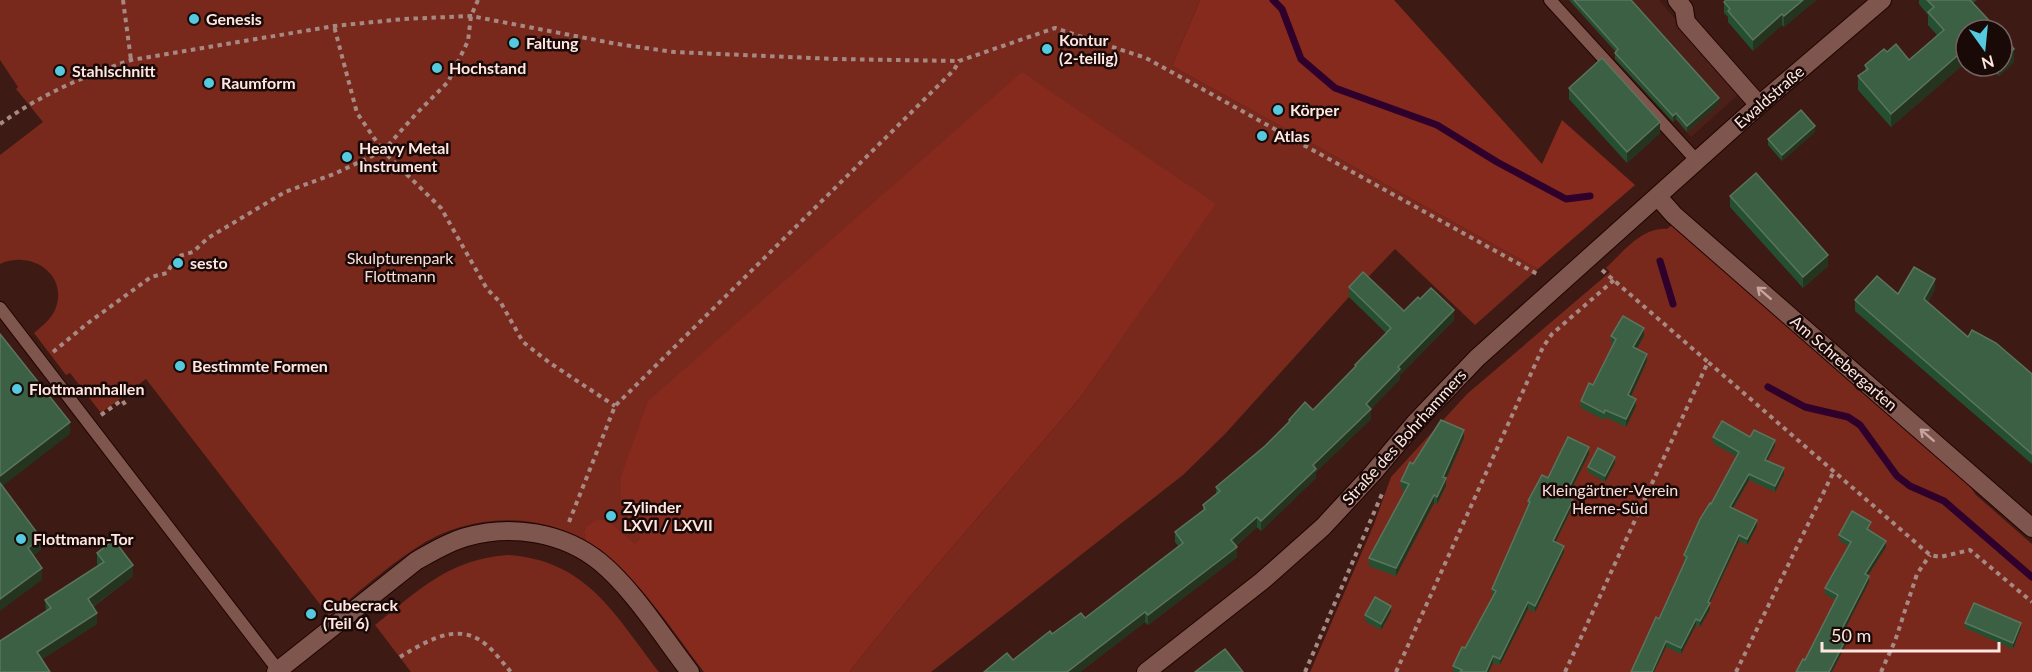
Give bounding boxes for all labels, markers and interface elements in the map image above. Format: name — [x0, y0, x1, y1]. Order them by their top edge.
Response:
place label: Genesis — [206, 9, 262, 28]
marker: Genesis — [187, 12, 201, 26]
north arrow — [1954, 18, 2014, 78]
place label: Kontur (2-teilig) — [1059, 30, 1118, 67]
place label: Faltung — [526, 33, 579, 52]
marker: Faltung — [507, 36, 521, 50]
marker: Kontur (2-teilig) — [1040, 42, 1054, 56]
text: N — [1980, 52, 1996, 74]
place label: Hochstand — [449, 58, 526, 77]
place label: Stahlschnitt — [72, 61, 156, 80]
marker: Hochstand — [430, 61, 444, 75]
street label: Ewaldstraße — [1730, 61, 1807, 132]
marker: Stahlschnitt — [53, 64, 67, 78]
place label: Raumform — [221, 73, 296, 92]
marker: Raumform — [202, 76, 216, 90]
place label: Körper — [1290, 100, 1339, 119]
marker: Körper — [1271, 103, 1285, 117]
place label: Atlas — [1273, 126, 1310, 145]
marker: Atlas — [1255, 129, 1269, 143]
place label: Heavy Metal Instrument — [359, 138, 449, 175]
marker: Heavy Metal Instrument — [340, 150, 354, 164]
park label: Skulpturenpark Flottmann — [347, 248, 454, 285]
place label: sesto — [190, 253, 228, 272]
marker: sesto — [171, 256, 185, 270]
one-way arrow — [1757, 286, 1772, 300]
street label: Am Schrebergarten — [1787, 311, 1902, 414]
place label: Bestimmte Formen — [192, 356, 328, 375]
marker: Bestimmte Formen — [173, 359, 187, 373]
street label: Straße des Bohrhammers — [1338, 365, 1470, 509]
place label: Flottmannhallen — [29, 379, 144, 398]
marker: Flottmannhallen — [10, 382, 24, 396]
one-way arrow — [1919, 428, 1934, 442]
park label: Kleingärtner-Verein Herne-Süd — [1542, 480, 1678, 517]
place label: Zylinder LXVI / LXVII — [623, 497, 713, 534]
marker: Zylinder LXVI / LXVII — [604, 509, 618, 523]
place label: Flottmann-Tor — [33, 529, 134, 548]
marker: Flottmann-Tor — [14, 532, 28, 546]
place label: Cubecrack (Teil 6) — [323, 595, 399, 632]
marker: Cubecrack (Teil 6) — [304, 607, 318, 621]
scale bar — [1822, 615, 1999, 653]
text: 50 m — [1831, 624, 1871, 646]

